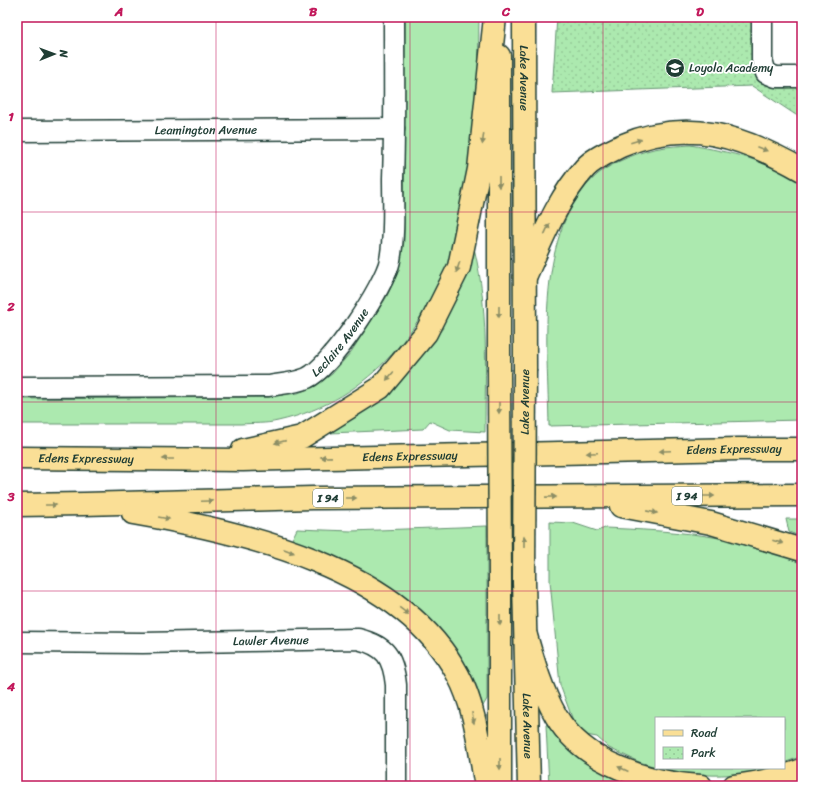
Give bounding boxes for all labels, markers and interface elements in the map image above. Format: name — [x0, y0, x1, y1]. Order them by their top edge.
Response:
text: A — [114, 0, 123, 23]
text: B — [309, 0, 318, 23]
text: C — [501, 0, 511, 23]
text: D — [696, 0, 704, 23]
north arrow — [34, 34, 74, 74]
street label: Lake Avenue — [513, 45, 535, 111]
text: N — [54, 49, 73, 58]
school or university icon: Loyola Academy — [664, 57, 686, 79]
place label: Loyola Academy — [689, 57, 774, 79]
text: 1 — [8, 105, 14, 128]
street label: Leamington Avenue — [155, 119, 257, 141]
one-way arrow — [480, 133, 486, 145]
one-way arrow — [630, 137, 642, 143]
one-way arrow — [757, 146, 769, 152]
one-way arrow — [496, 176, 502, 189]
one-way arrow — [544, 223, 550, 234]
one-way arrow — [455, 261, 461, 273]
text: 2 — [6, 295, 15, 318]
street label: Leclaire Avenue — [306, 304, 375, 383]
one-way arrow — [496, 306, 502, 319]
street label: Lake Avenue — [514, 369, 536, 435]
one-way arrow — [385, 371, 394, 381]
one-way arrow — [496, 402, 502, 415]
street label: Edens Expressway — [686, 438, 782, 461]
one-way arrow — [274, 439, 286, 445]
street label: Edens Expressway — [362, 444, 459, 468]
street label: Edens Expressway — [38, 447, 135, 470]
one-way arrow — [658, 448, 671, 454]
one-way arrow — [586, 450, 598, 457]
one-way arrow — [320, 454, 332, 461]
one-way arrow — [161, 456, 174, 462]
text: 3 — [6, 485, 15, 508]
road number: I 94 — [672, 487, 702, 505]
road number: I 94 — [313, 489, 343, 507]
one-way arrow — [703, 493, 716, 499]
one-way arrow — [545, 494, 558, 500]
one-way arrow — [345, 495, 358, 501]
one-way arrow — [201, 498, 214, 504]
one-way arrow — [45, 502, 58, 508]
one-way arrow — [646, 509, 658, 515]
one-way arrow — [158, 515, 170, 521]
one-way arrow — [521, 535, 527, 548]
one-way arrow — [772, 539, 784, 545]
one-way arrow — [284, 549, 296, 555]
one-way arrow — [398, 607, 409, 616]
one-way arrow — [497, 614, 503, 627]
street label: Lawler Avenue — [233, 629, 309, 652]
text: 4 — [6, 675, 16, 698]
street label: Lake Avenue — [516, 693, 539, 759]
one-way arrow — [470, 712, 476, 724]
legend — [655, 717, 785, 769]
text: Road — [691, 722, 718, 744]
text: Park — [691, 742, 716, 764]
one-way arrow — [497, 758, 503, 771]
one-way arrow — [617, 766, 628, 772]

